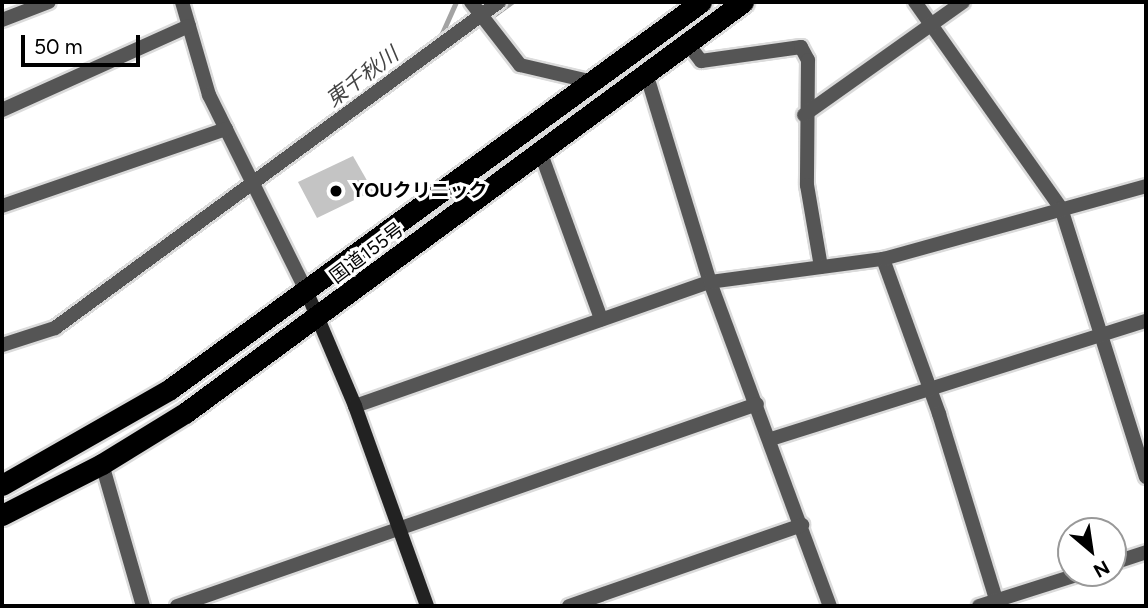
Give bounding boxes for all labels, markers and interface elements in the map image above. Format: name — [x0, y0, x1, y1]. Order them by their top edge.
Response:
scale bar — [24, 21, 144, 65]
text: 50 m — [34, 34, 83, 59]
water label: 東千秋川 — [321, 42, 403, 112]
place label: YOUクリニック — [352, 180, 488, 202]
marker: YOUクリニック — [326, 181, 346, 201]
street label: 国道155号 — [326, 218, 408, 288]
north arrow — [1057, 517, 1127, 587]
text: N — [1089, 555, 1113, 583]

